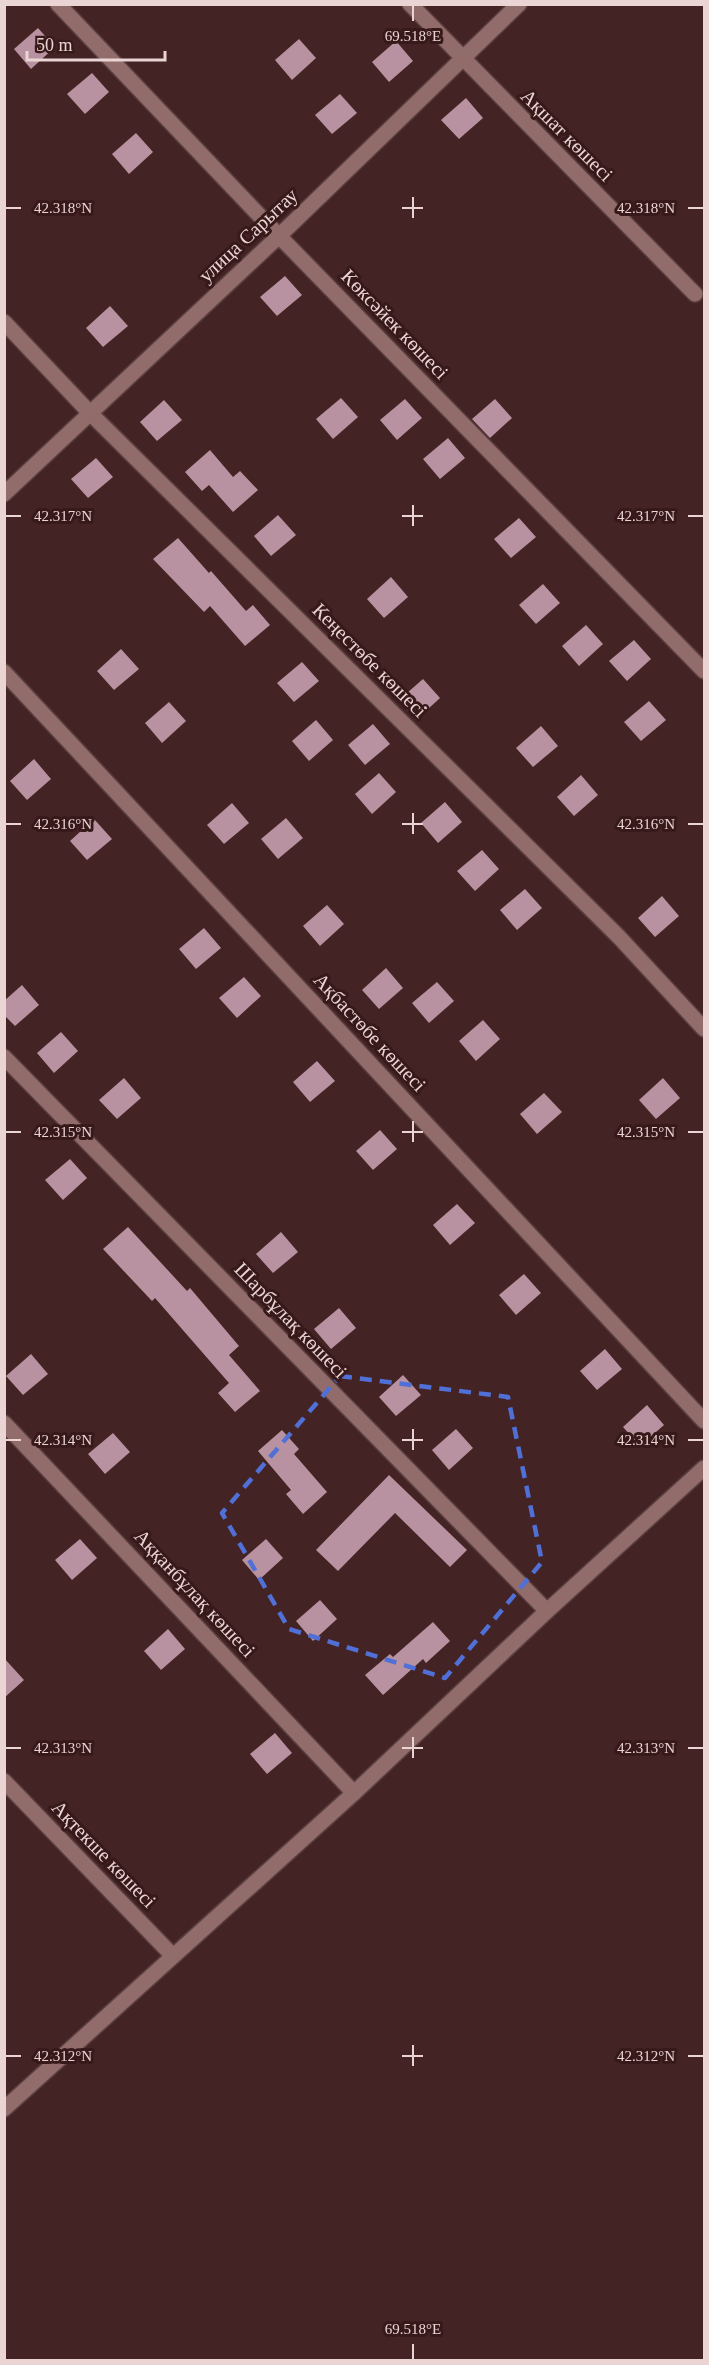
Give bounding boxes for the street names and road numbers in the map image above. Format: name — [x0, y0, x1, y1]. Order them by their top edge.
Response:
street label: Ақшат көшесі — [516, 85, 618, 186]
street label: улица Сарытау — [194, 184, 303, 287]
street label: Көксәйек көшесі — [337, 265, 453, 384]
street label: Кеңестөбе көшесі — [308, 599, 432, 722]
street label: Ақбастөбе көшесі — [309, 968, 431, 1097]
street label: Шарбұлақ көшесі — [230, 1258, 352, 1383]
street label: Аққанбұлақ көшесі — [130, 1525, 260, 1662]
street label: Ақтекше көшесі — [47, 1796, 161, 1913]

